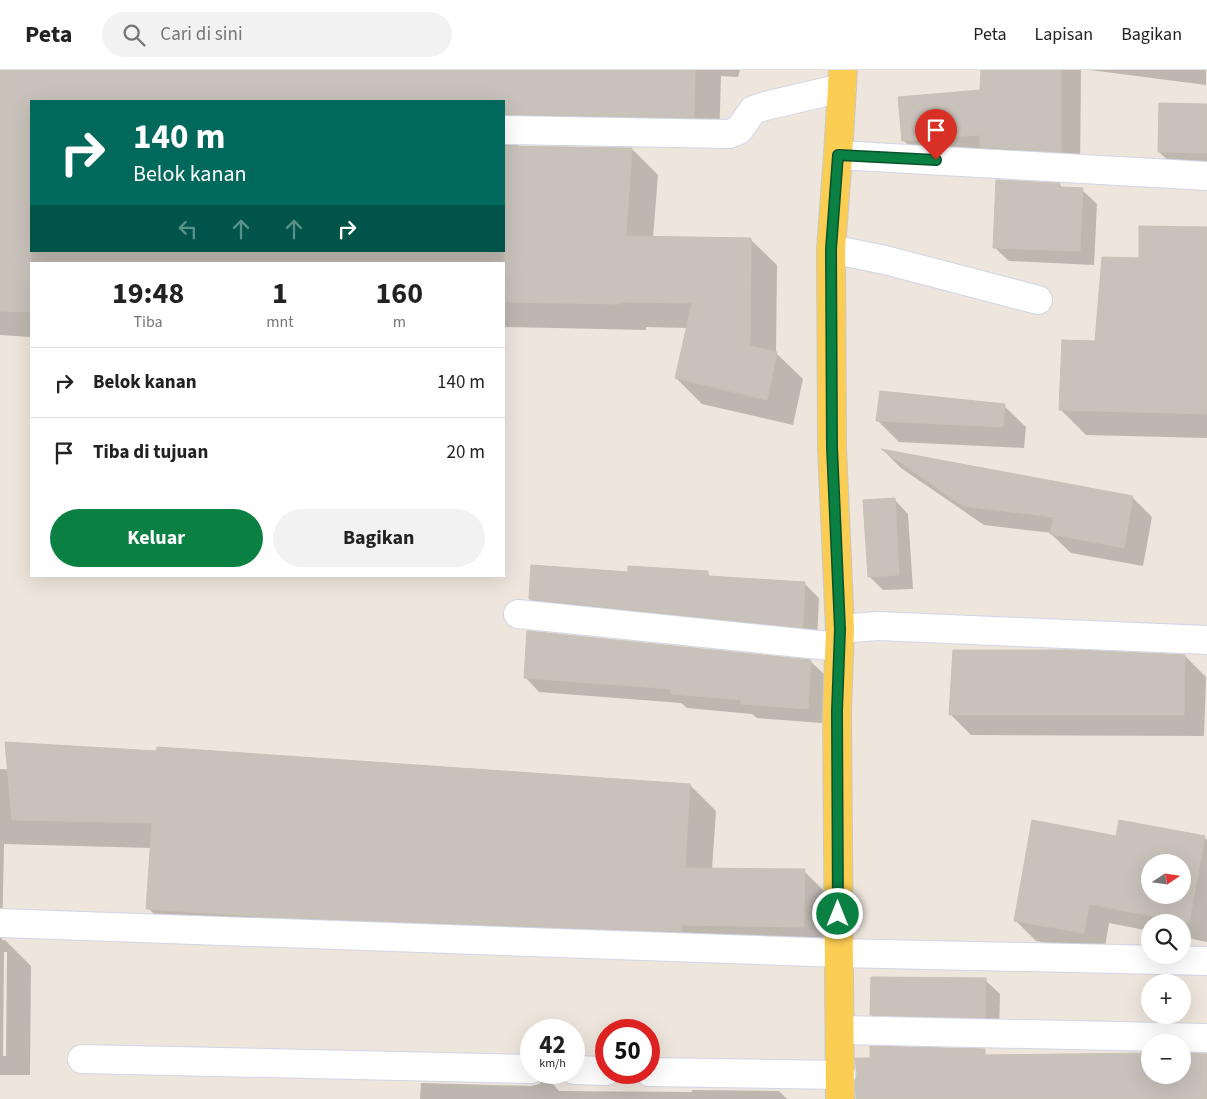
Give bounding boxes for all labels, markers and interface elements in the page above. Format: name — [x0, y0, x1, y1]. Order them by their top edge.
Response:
search box — [102, 12, 452, 57]
text: Peta — [25, 17, 72, 52]
icon: search — [120, 21, 148, 49]
text: Cari di sini — [160, 21, 243, 48]
text: Peta — [973, 22, 1006, 47]
text: Lapisan — [1034, 22, 1093, 47]
text: Bagikan — [1121, 22, 1182, 47]
pin — [915, 109, 957, 160]
text: 140 m — [133, 112, 225, 162]
icon: arrive — [922, 116, 950, 144]
icon: right — [50, 120, 115, 185]
text: Belok kanan — [133, 158, 247, 190]
icon: left — [174, 215, 202, 243]
icon: ahead — [227, 215, 255, 243]
icon: ahead — [280, 215, 308, 243]
icon: right — [333, 215, 361, 243]
text: 19:48 — [112, 272, 184, 315]
text: 1 — [272, 272, 288, 315]
text: 160 — [376, 272, 423, 315]
text: Tiba — [133, 311, 163, 333]
text: mnt — [266, 311, 294, 333]
text: m — [393, 311, 406, 333]
icon: right — [50, 369, 78, 397]
text: Belok kanan — [93, 369, 197, 396]
text: 140 m — [437, 369, 485, 396]
icon: arrive — [50, 439, 78, 467]
text: Tiba di tujuan — [93, 439, 208, 466]
text: 20 m — [447, 439, 485, 466]
button: Keluar — [50, 509, 263, 567]
button: Bagikan — [273, 509, 485, 567]
north arrow — [1141, 854, 1191, 904]
map controls — [1141, 854, 1191, 1084]
position arrow — [811, 887, 863, 939]
button: search — [1141, 914, 1191, 964]
button: + — [1141, 974, 1191, 1024]
speed limit sign: 50 — [595, 1019, 660, 1084]
text: 42 — [539, 1027, 566, 1063]
button: − — [1141, 1034, 1191, 1084]
text: km/h — [539, 1055, 566, 1072]

